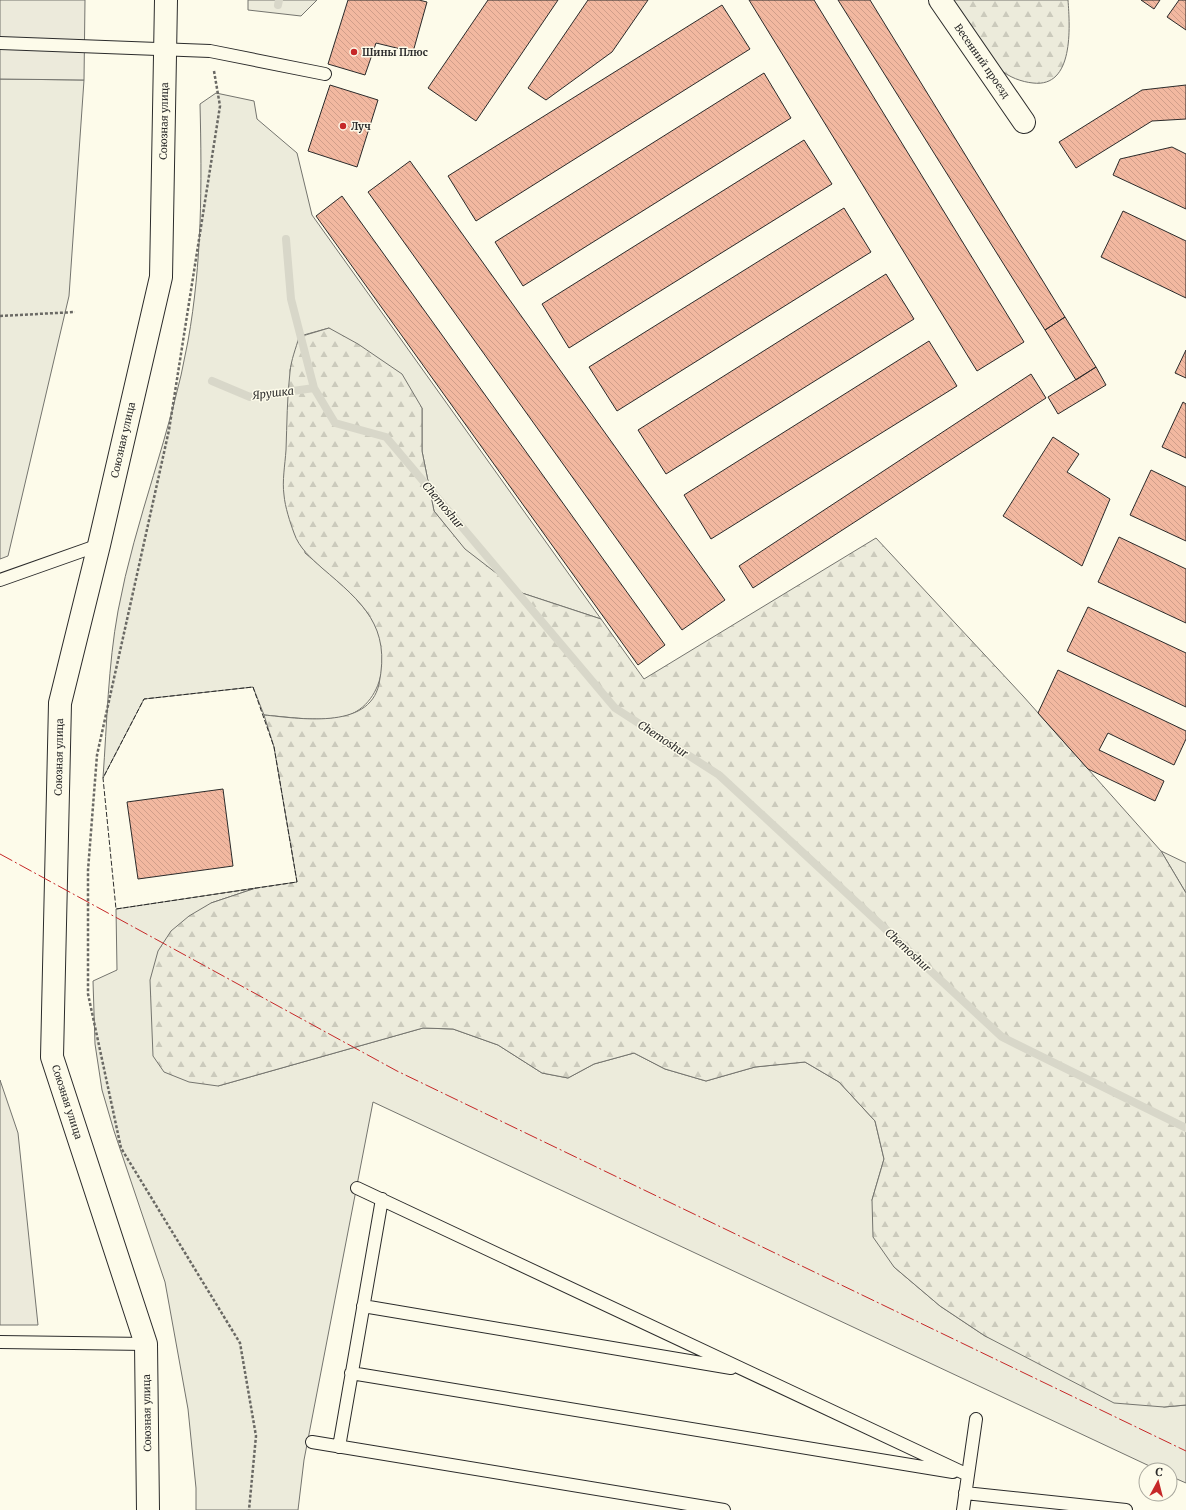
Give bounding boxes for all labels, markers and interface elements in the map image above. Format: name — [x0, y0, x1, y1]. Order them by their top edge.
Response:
street label: Весенний проезд — [951, 21, 1013, 101]
place label: Шины Плюс — [362, 46, 428, 59]
marker: Шины Плюс — [349, 47, 359, 57]
street label: Союзная улица — [157, 82, 171, 160]
place label: Луч — [351, 120, 371, 133]
marker: Луч — [338, 121, 348, 131]
water label: Ярушка — [250, 384, 295, 403]
street label: Союзная улица — [108, 400, 138, 479]
water label: Chemoshur — [419, 479, 467, 532]
street label: Союзная улица — [52, 718, 66, 796]
water label: Chemoshur — [635, 718, 691, 761]
water label: Chemoshur — [882, 925, 934, 975]
street label: Союзная улица — [49, 1063, 85, 1141]
street label: Союзная улица — [140, 1374, 154, 1452]
north arrow — [1138, 1462, 1178, 1502]
text: С — [1155, 1465, 1164, 1479]

